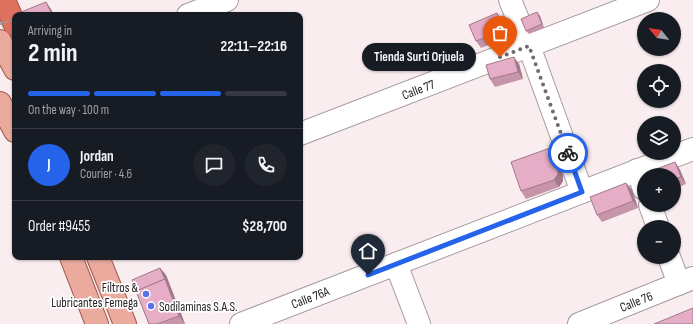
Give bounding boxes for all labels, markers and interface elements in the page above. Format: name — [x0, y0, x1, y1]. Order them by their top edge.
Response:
north arrow — [637, 12, 681, 56]
map controls — [637, 12, 681, 264]
pin — [483, 16, 517, 57]
icon: bag — [489, 22, 511, 44]
text: Arriving in — [28, 23, 72, 39]
text: 22:11–22:16 — [221, 37, 287, 56]
text: 2 min — [28, 38, 78, 69]
callout: Tienda Surti Orjuela — [362, 43, 476, 71]
text: Tienda Surti Orjuela — [374, 49, 464, 65]
button: locate — [637, 64, 681, 108]
street label: Calle 77 — [400, 76, 438, 103]
text: On the way · 100 m — [28, 102, 109, 118]
button: layers — [637, 116, 681, 160]
courier — [548, 133, 588, 173]
icon: bike — [557, 142, 579, 164]
button: chat — [193, 144, 235, 186]
button: phone — [245, 144, 287, 186]
text: Jordan — [80, 147, 114, 166]
text: J — [47, 155, 51, 174]
text: Courier · 4.6 — [80, 166, 132, 182]
button: + — [637, 168, 681, 212]
text: Order #9455 — [28, 217, 90, 236]
text: $28,700 — [242, 217, 287, 236]
button: − — [637, 220, 681, 264]
pin — [351, 234, 385, 275]
icon: home — [357, 240, 379, 262]
place label: Filtros & Lubricantes Femega — [51, 280, 138, 311]
street label: Calle 76A — [289, 283, 332, 313]
street label: Calle 76 — [618, 288, 655, 316]
marker: Filtros & Lubricantes Femega — [141, 289, 151, 299]
place label: Sodilaminas S.A.S. — [159, 299, 238, 315]
marker: Sodilaminas S.A.S. — [146, 301, 156, 311]

